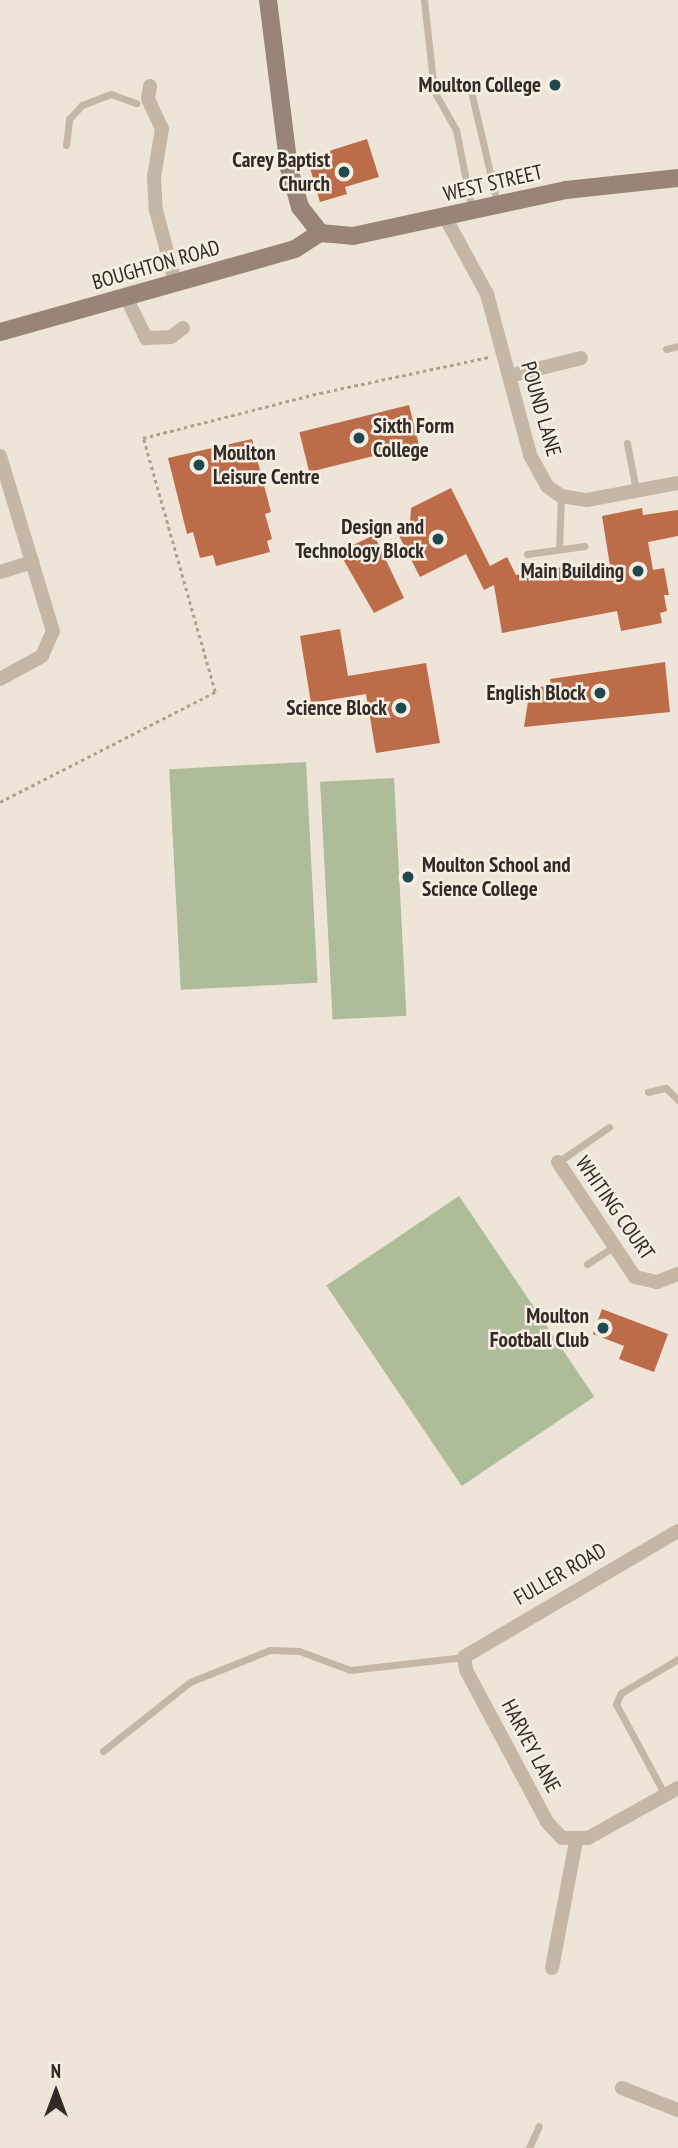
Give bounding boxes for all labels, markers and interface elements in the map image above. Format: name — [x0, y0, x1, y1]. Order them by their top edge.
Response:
place label: Moulton College — [418, 72, 541, 98]
marker: Moulton College — [547, 77, 563, 93]
place label: Carey Baptist Church — [232, 147, 330, 197]
street label: WEST STREET — [441, 159, 545, 207]
marker: Carey Baptist Church — [336, 164, 352, 180]
street label: BOUGHTON ROAD — [89, 235, 223, 295]
street label: POUND LANE — [515, 359, 567, 459]
place label: Sixth Form College — [373, 413, 454, 463]
marker: Sixth Form College — [351, 430, 367, 446]
place label: Moulton Leisure Centre — [213, 440, 320, 490]
marker: Moulton Leisure Centre — [191, 457, 207, 473]
place label: Design and Technology Block — [295, 514, 424, 564]
marker: Design and Technology Block — [430, 531, 446, 547]
place label: Main Building — [521, 558, 624, 584]
marker: Main Building — [630, 563, 646, 579]
place label: English Block — [487, 680, 586, 706]
marker: English Block — [592, 685, 608, 701]
place label: Science Block — [286, 695, 387, 721]
marker: Science Block — [393, 700, 409, 716]
place label: Moulton School and Science College — [422, 852, 570, 902]
marker: Moulton School and Science College — [400, 869, 416, 885]
street label: WHITING COURT — [570, 1151, 660, 1265]
place label: Moulton Football Club — [490, 1303, 589, 1353]
marker: Moulton Football Club — [595, 1320, 611, 1336]
street label: FULLER ROAD — [509, 1538, 611, 1610]
street label: HARVEY LANE — [496, 1695, 566, 1797]
north arrow — [21, 2057, 91, 2127]
text: N — [51, 2059, 61, 2083]

